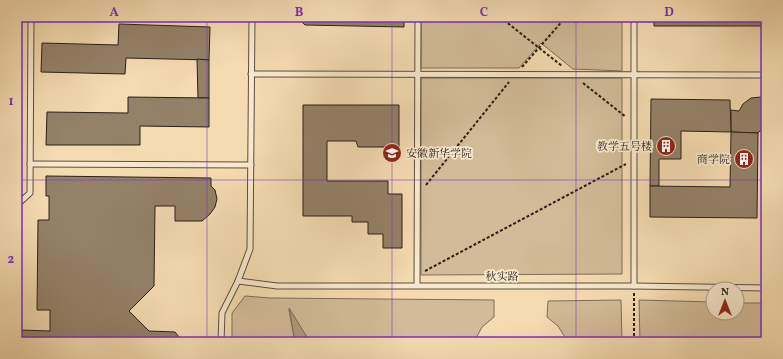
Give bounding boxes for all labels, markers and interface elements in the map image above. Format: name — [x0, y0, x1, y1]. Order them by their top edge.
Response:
text: A — [109, 4, 119, 22]
text: B — [295, 4, 304, 22]
text: C — [480, 4, 488, 22]
text: D — [664, 4, 674, 22]
text: 1 — [8, 93, 14, 111]
building icon: 教学五号楼 — [655, 135, 677, 157]
place label: 教学五号楼 — [597, 140, 652, 155]
school or university icon: 安徽新华学院 — [381, 142, 403, 164]
place label: 安徽新华学院 — [406, 147, 472, 162]
building icon: 商学院 — [733, 148, 755, 170]
place label: 商学院 — [697, 153, 730, 168]
text: 2 — [8, 251, 15, 269]
street label: 秋实路 — [486, 270, 519, 285]
north arrow — [705, 281, 745, 321]
text: N — [721, 285, 729, 300]

